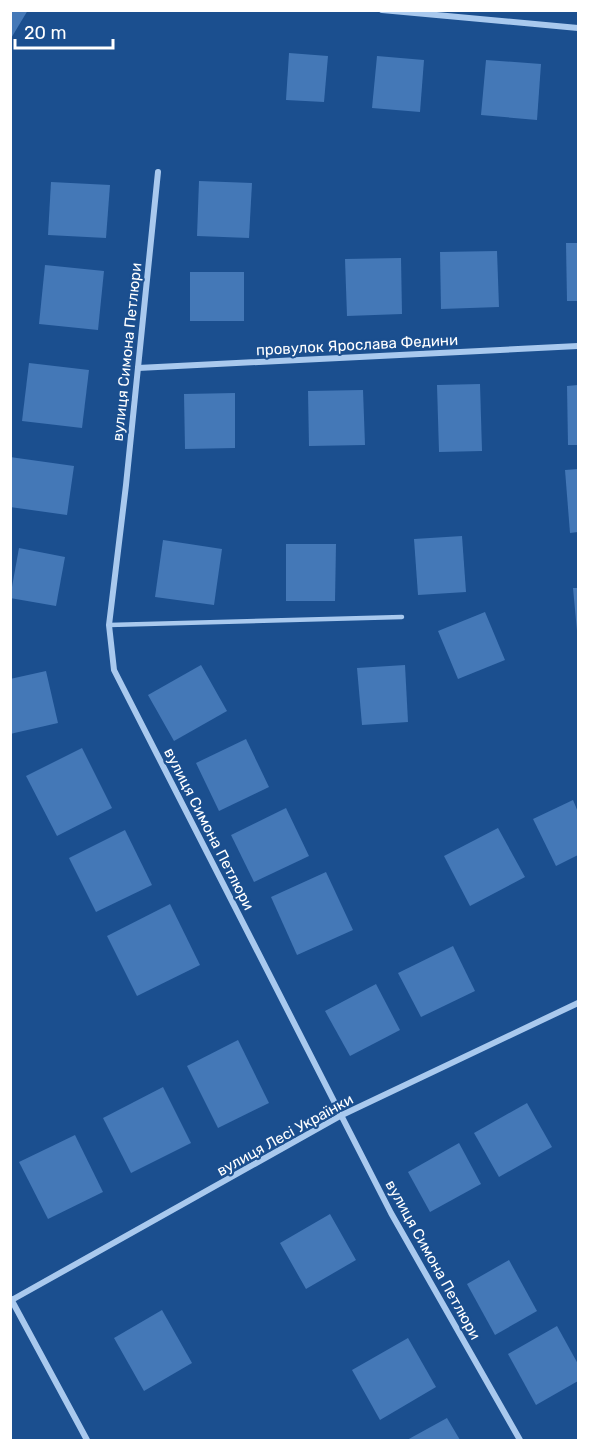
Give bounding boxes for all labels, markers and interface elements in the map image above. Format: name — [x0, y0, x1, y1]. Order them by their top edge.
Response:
scale bar — [15, 12, 112, 50]
text: 20 m — [24, 22, 66, 44]
street label: вулиця Симона Петлюри — [109, 262, 145, 442]
street label: провулок Ярослава Федини — [255, 331, 459, 359]
street label: вулиця Симона Петлюри — [160, 745, 258, 913]
street label: вулиця Лесі Українки — [214, 1090, 356, 1180]
street label: вулиця Симона Петлюри — [382, 1177, 484, 1343]

